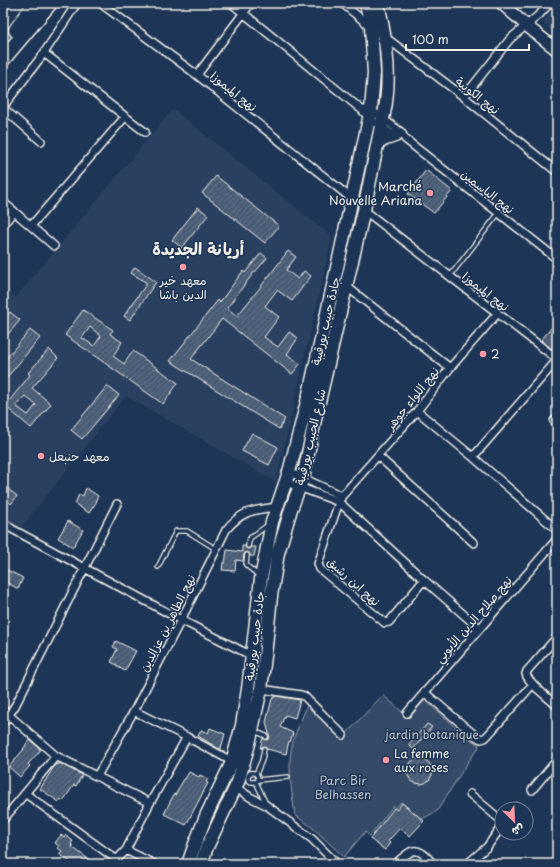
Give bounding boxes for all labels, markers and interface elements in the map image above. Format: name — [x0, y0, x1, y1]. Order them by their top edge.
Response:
scale bar — [406, 26, 529, 52]
text: 100 m — [412, 30, 449, 48]
street label: نهج الميموزا — [206, 67, 261, 116]
street label: نهج الكوبية — [451, 72, 504, 119]
street label: نهج الياسمين — [457, 164, 518, 218]
place label: Marché Nouvelle Ariana — [329, 177, 422, 209]
marker: Marché Nouvelle Ariana — [425, 188, 435, 198]
district label: أريانة الجديدة — [152, 236, 245, 260]
marker: معهد خير الدين باشا — [178, 262, 188, 272]
street label: نهج الميموزا — [458, 267, 513, 316]
place label: معهد خير الدين باشا — [158, 271, 207, 303]
street label: جادة حبيب بورقيبة — [306, 275, 344, 367]
place label: 2 — [491, 345, 500, 363]
marker: 2 — [478, 349, 488, 359]
street label: نهج اللواء جوهر — [380, 363, 444, 435]
street label: شارع الحبيب بورقيبة — [290, 387, 331, 487]
place label: معهد حنبعل — [49, 447, 110, 465]
marker: معهد حنبعل — [36, 451, 46, 461]
street label: نهج ابن رشيق — [323, 552, 384, 610]
street label: نهج الطاهر بن عزالدين — [135, 571, 200, 675]
street label: نهج صلاح الدين الأيوبي — [430, 572, 518, 668]
street label: جادة حبيب بورقيبة — [240, 590, 268, 682]
park label: jardin botanique — [384, 725, 479, 743]
place label: La femme aux roses — [394, 744, 449, 776]
marker: La femme aux roses — [381, 755, 391, 765]
park label: Parc Bir Belhassen — [315, 771, 371, 803]
north arrow — [494, 801, 534, 841]
text: ش — [509, 820, 527, 841]

